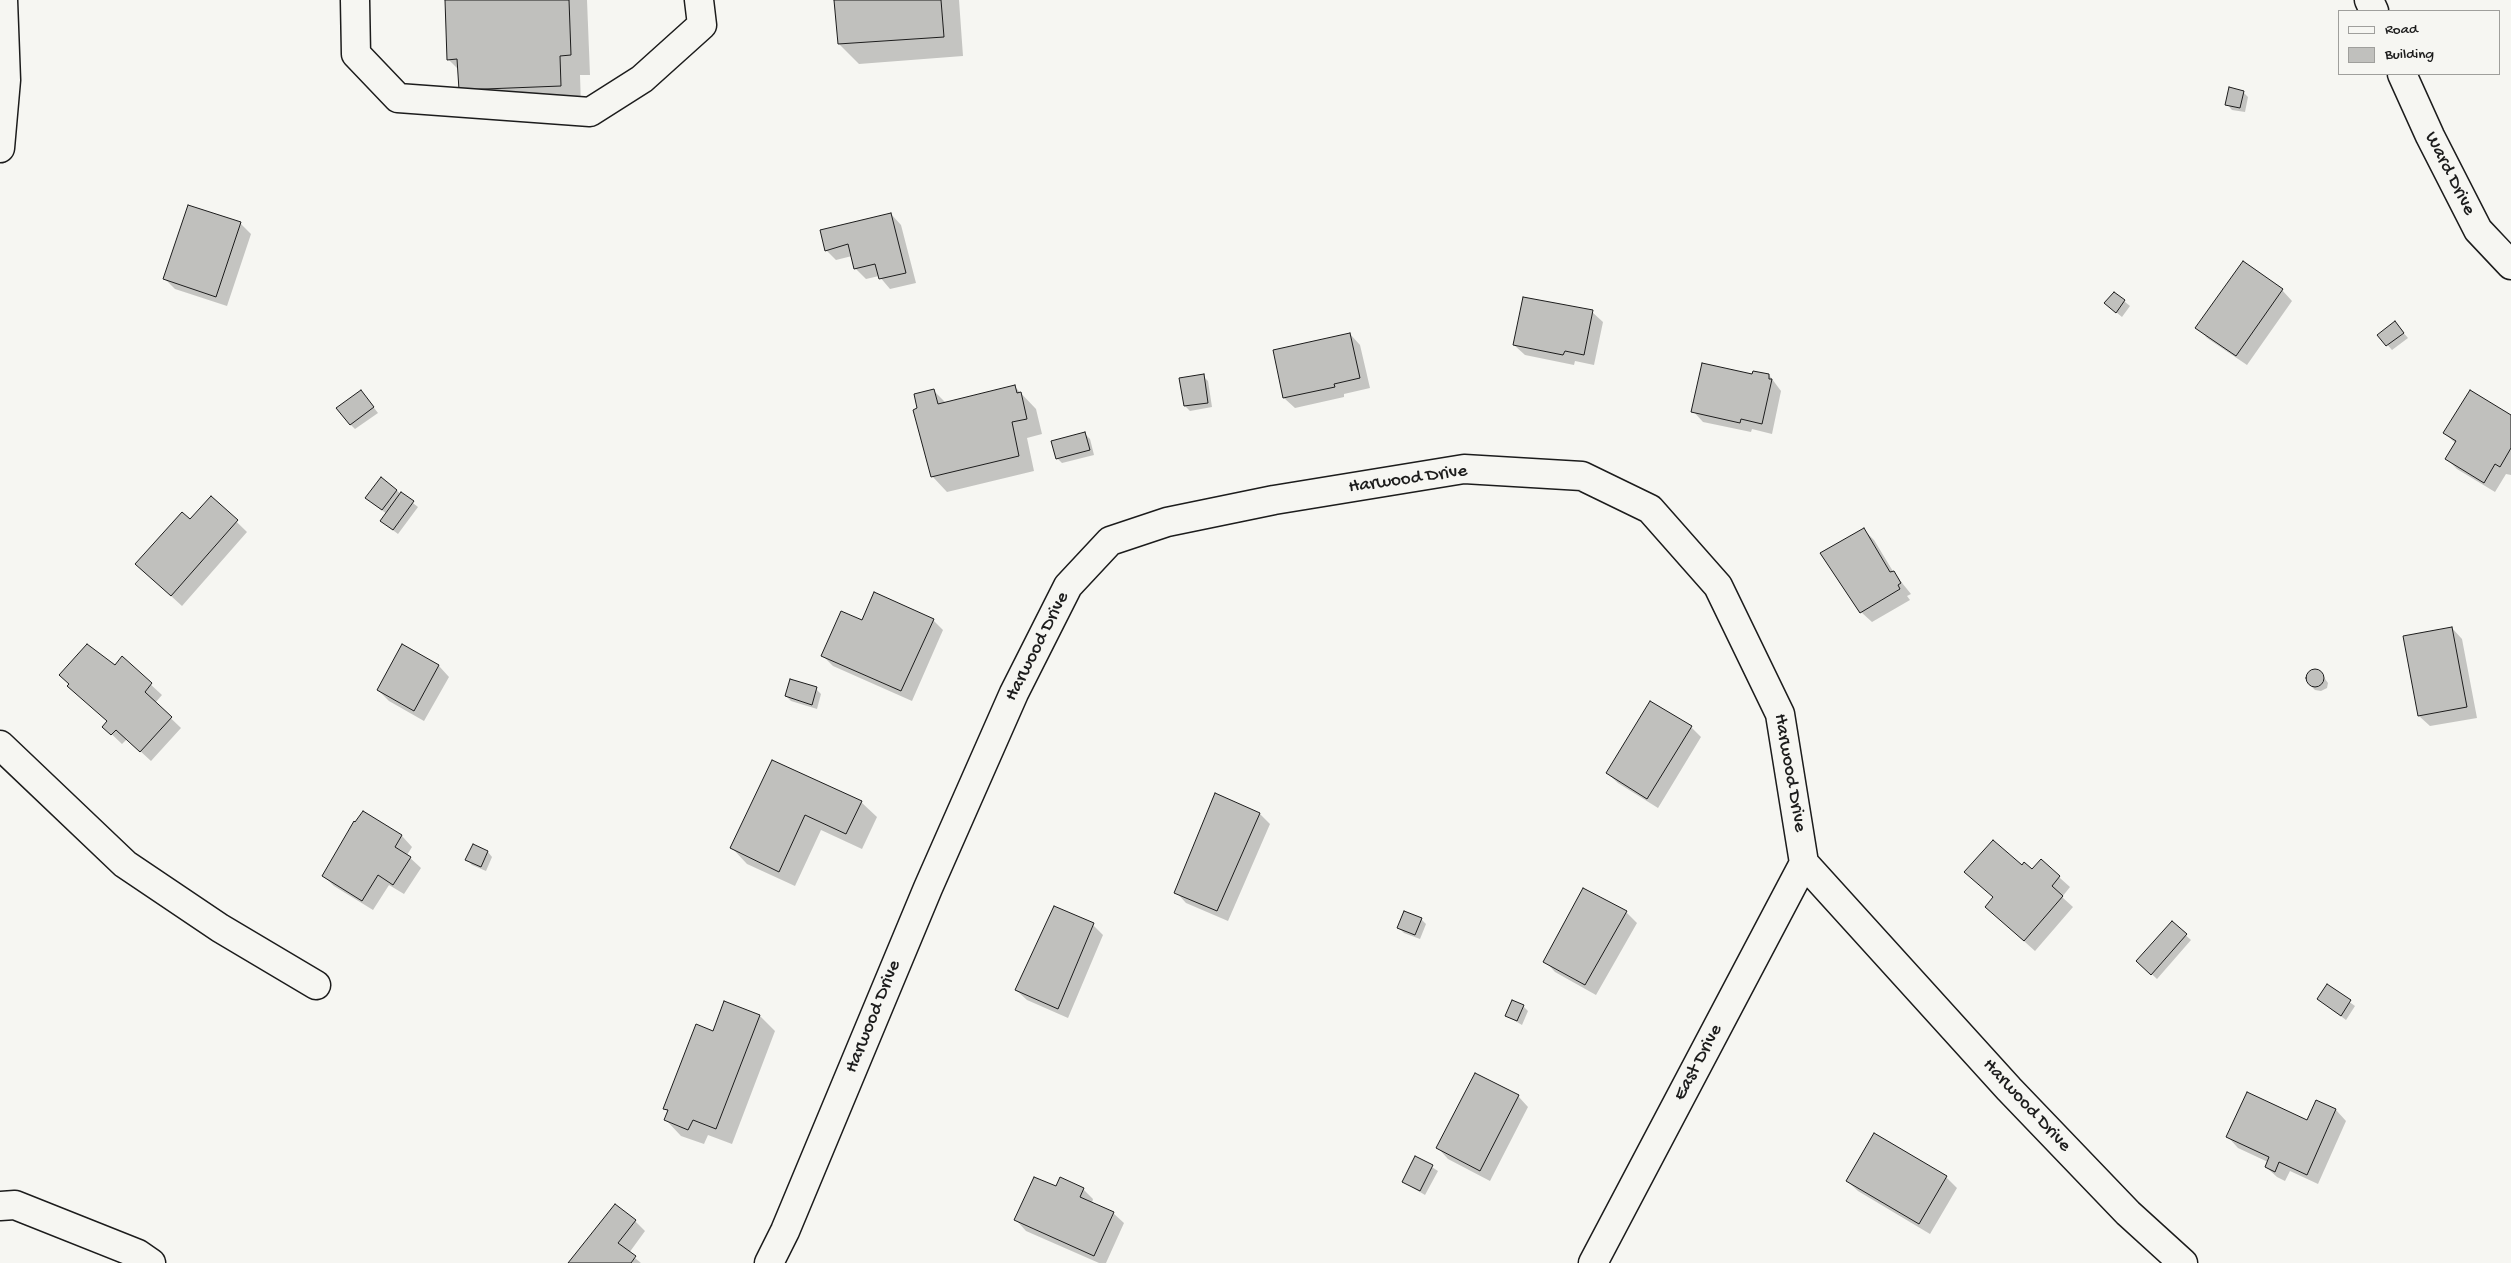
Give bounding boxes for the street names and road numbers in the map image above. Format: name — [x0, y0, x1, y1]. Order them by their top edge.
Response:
street label: Ward Drive — [2418, 129, 2480, 219]
street label: Harwood Drive — [1347, 460, 1469, 500]
street label: Harwood Drive — [1001, 589, 1075, 705]
street label: Harwood Drive — [1767, 712, 1811, 834]
street label: Harwood Drive — [841, 957, 907, 1077]
street label: East Drive — [1669, 1021, 1729, 1105]
street label: Harwood Drive — [1977, 1054, 2075, 1158]

